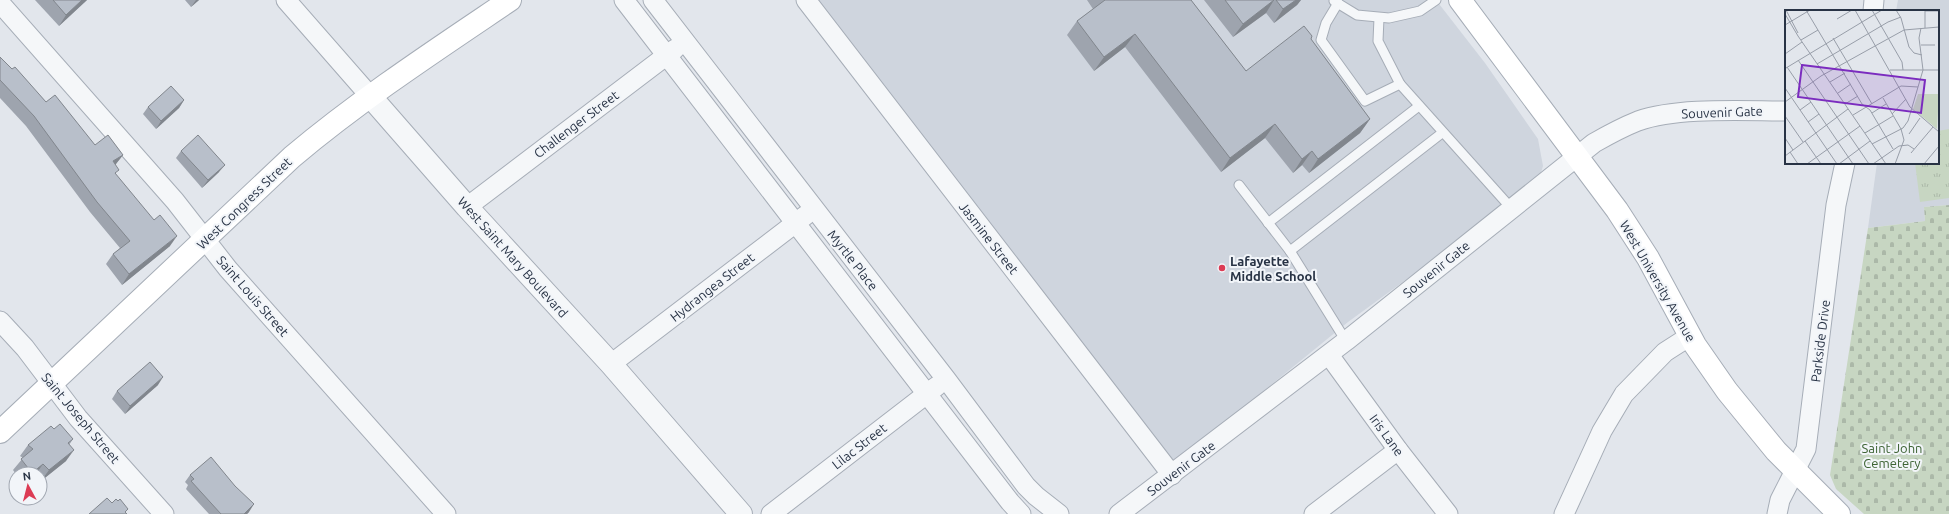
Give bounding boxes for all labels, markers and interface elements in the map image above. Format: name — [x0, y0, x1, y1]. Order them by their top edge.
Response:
inset map — [1785, 10, 1939, 164]
street label: Challenger Street — [531, 88, 621, 160]
street label: Souvenir Gate — [1681, 104, 1763, 120]
street label: West Congress Street — [194, 154, 294, 252]
street label: West Saint Mary Boulevard — [455, 194, 571, 320]
street label: Jasmine Street — [957, 199, 1021, 277]
street label: West University Avenue — [1618, 218, 1698, 344]
street label: Myrtle Place — [825, 227, 881, 293]
street label: Souvenir Gate — [1400, 238, 1472, 300]
street label: Hydrangea Street — [667, 250, 757, 324]
street label: Saint Louis Street — [214, 253, 292, 339]
place label: Lafayette Middle School — [1230, 254, 1316, 283]
marker: Lafayette Middle School — [1217, 263, 1227, 273]
street label: Parkside Drive — [1808, 299, 1832, 383]
street label: Saint Joseph Street — [39, 370, 123, 466]
street label: Iris Lane — [1367, 411, 1407, 459]
street label: Lilac Street — [829, 420, 889, 472]
street label: Souvenir Gate — [1144, 438, 1218, 498]
park label: Saint John Cemetery — [1861, 441, 1923, 470]
north arrow — [8, 466, 48, 506]
text: N — [22, 470, 32, 483]

